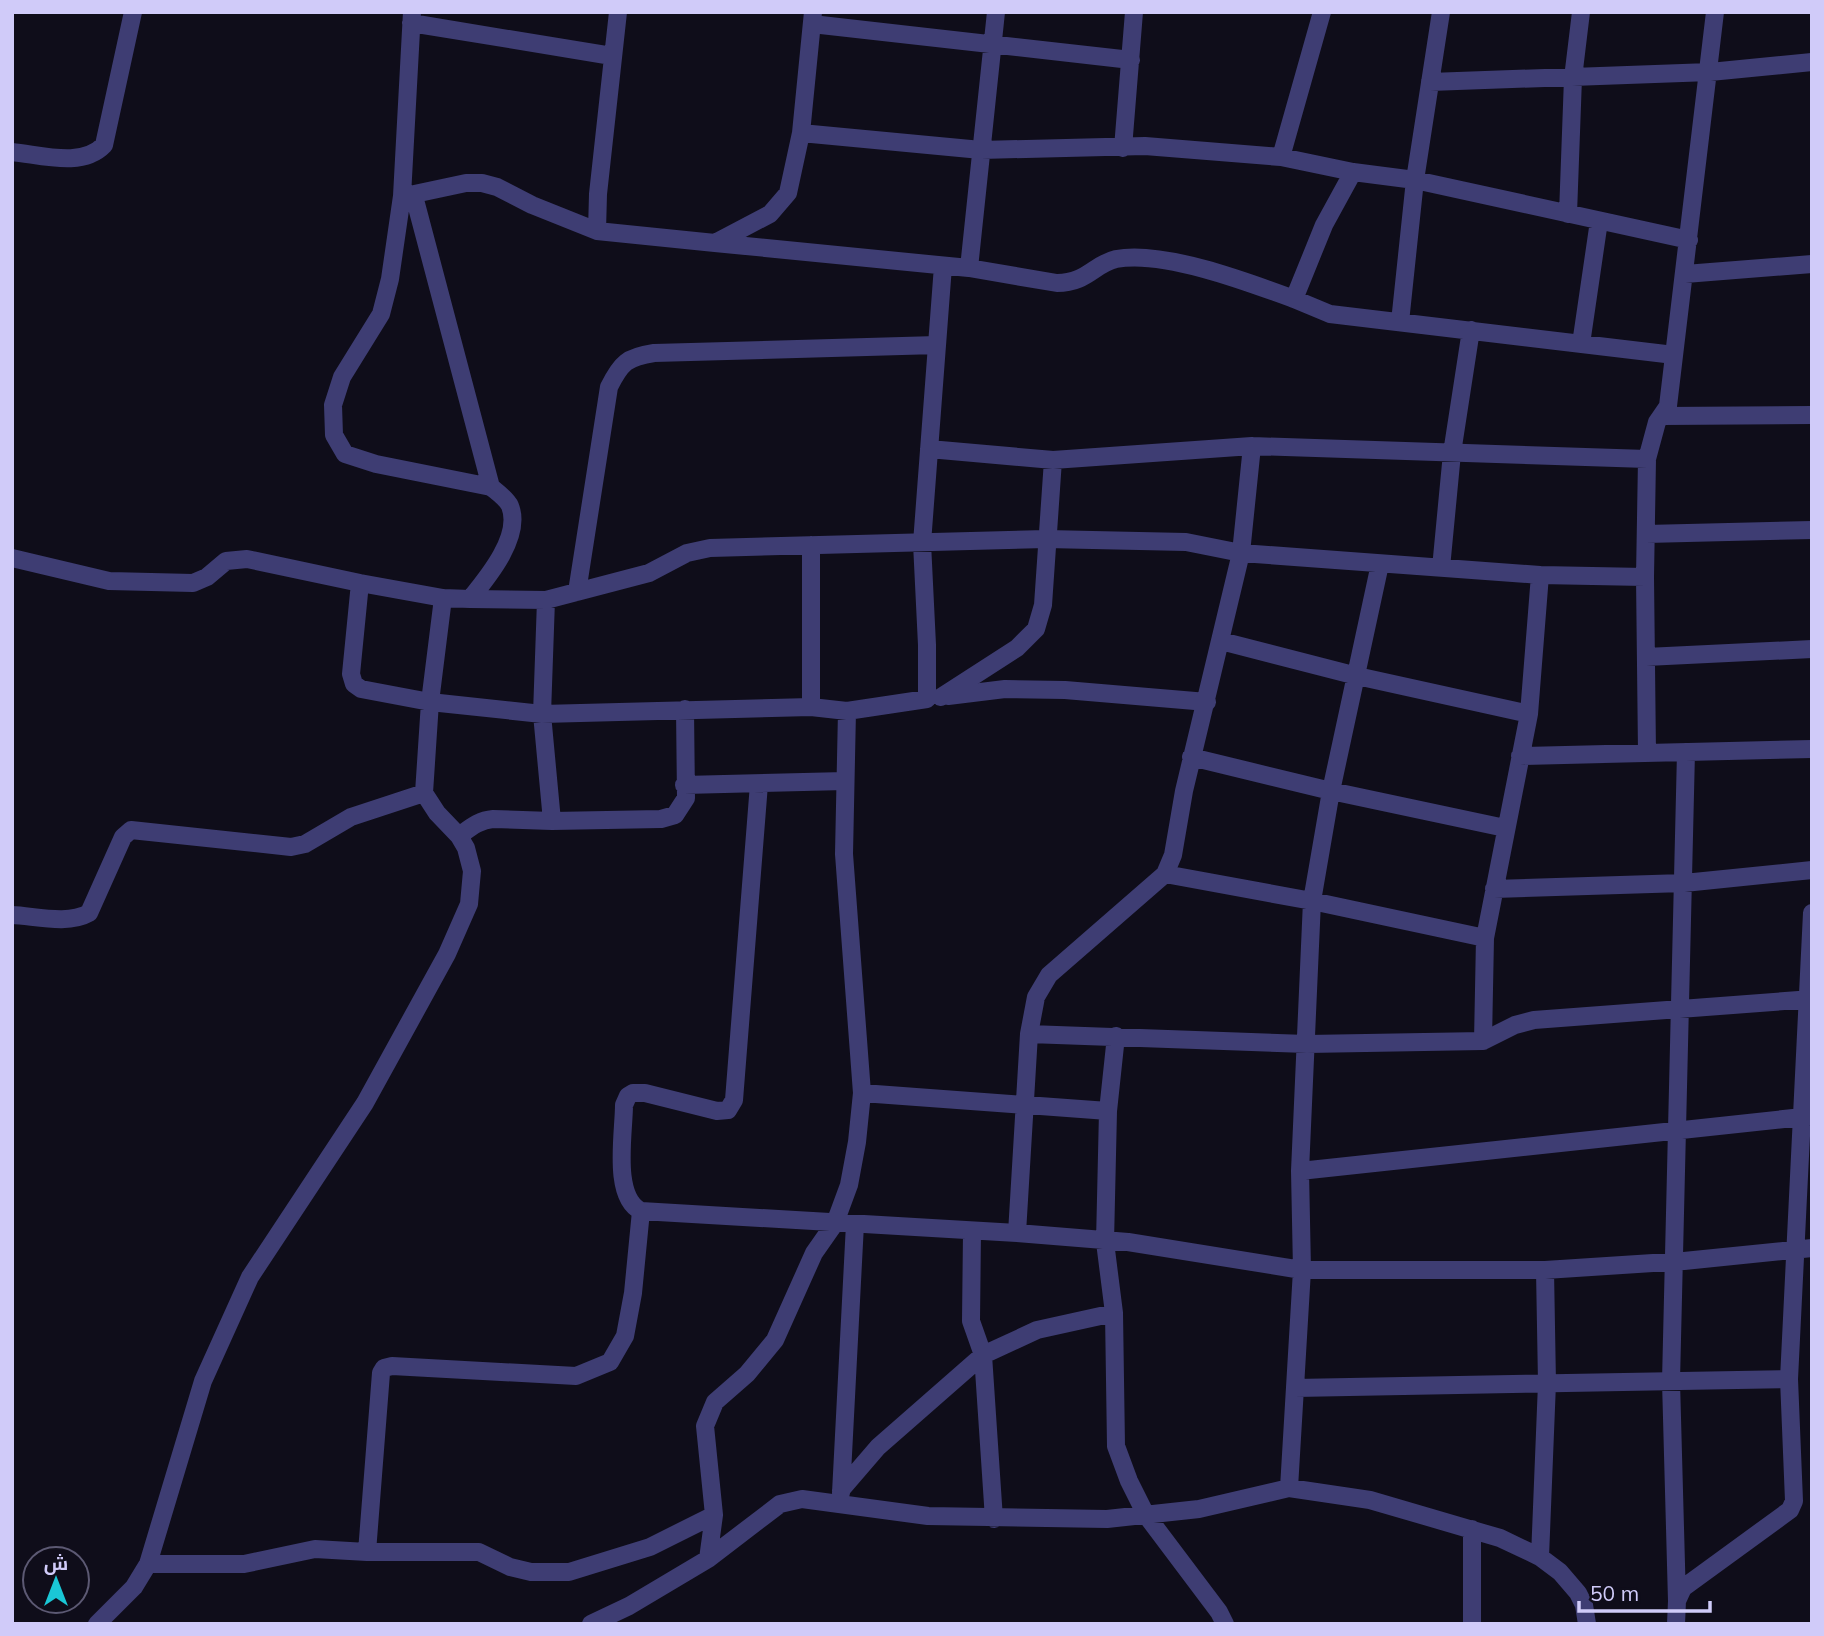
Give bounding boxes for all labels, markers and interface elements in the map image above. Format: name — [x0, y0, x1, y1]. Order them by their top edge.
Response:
north arrow — [21, 1545, 91, 1615]
text: ش — [44, 1551, 68, 1575]
scale bar — [1579, 1570, 1710, 1614]
text: 50 m — [1590, 1580, 1639, 1606]

